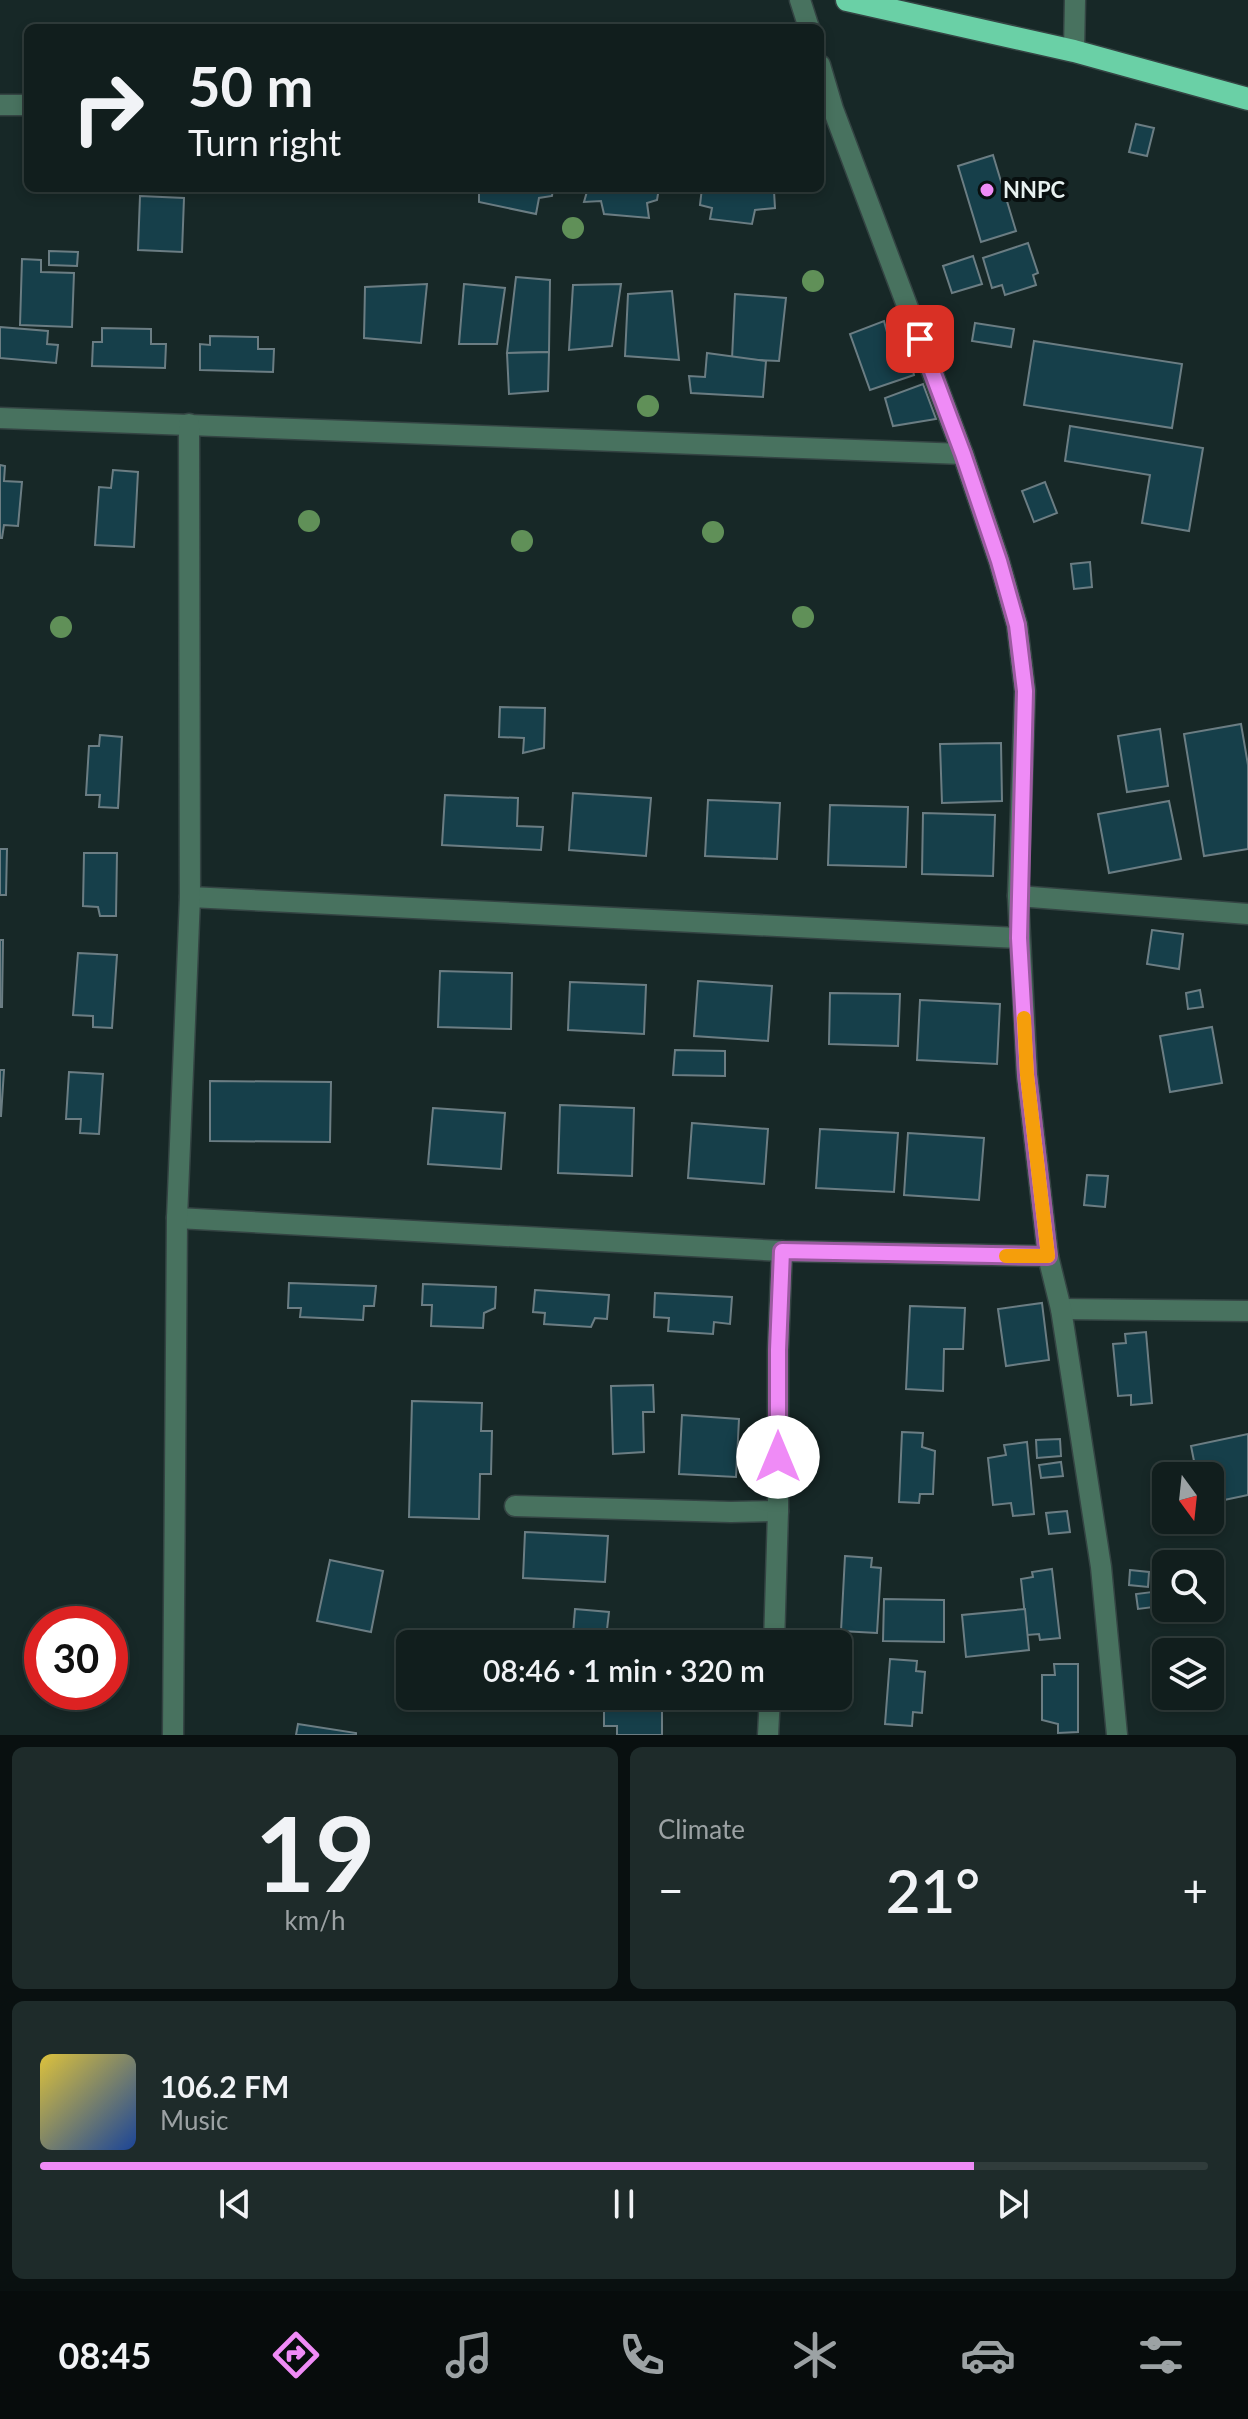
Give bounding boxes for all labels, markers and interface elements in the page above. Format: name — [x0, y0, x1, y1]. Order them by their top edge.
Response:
text: 50 m — [188, 52, 313, 119]
icon: right — [56, 56, 160, 160]
text: Turn right — [188, 120, 341, 164]
place label: NNPC — [1003, 176, 1066, 203]
marker: NNPC — [978, 181, 996, 199]
pin — [886, 305, 954, 373]
icon: arrive — [898, 317, 942, 361]
position arrow — [736, 1415, 820, 1499]
north arrow — [1152, 1462, 1224, 1534]
map controls — [1152, 1462, 1224, 1710]
button: search — [1152, 1550, 1224, 1622]
speed limit sign: 30 — [24, 1606, 128, 1710]
button: layers — [1152, 1638, 1224, 1710]
text: 08:46 · 1 min · 320 m — [483, 1652, 765, 1688]
text: 19 — [255, 1789, 375, 1914]
text: Climate — [658, 1813, 745, 1845]
text: 21° — [886, 1854, 980, 1926]
text: − — [658, 1864, 684, 1916]
text: + — [1182, 1864, 1208, 1916]
text: km/h — [285, 1904, 345, 1936]
text: 106.2 FM — [160, 2068, 289, 2104]
text: Music — [160, 2104, 228, 2136]
icon: previous — [213, 2182, 257, 2226]
icon: pause — [602, 2182, 646, 2226]
icon: next — [991, 2182, 1035, 2226]
icon: directions — [268, 2327, 324, 2383]
icon: music — [441, 2327, 497, 2383]
icon: phone — [614, 2327, 670, 2383]
icon: climate — [787, 2327, 843, 2383]
icon: car — [960, 2327, 1016, 2383]
icon: filters — [1133, 2327, 1189, 2383]
text: 08:45 — [59, 2333, 151, 2377]

